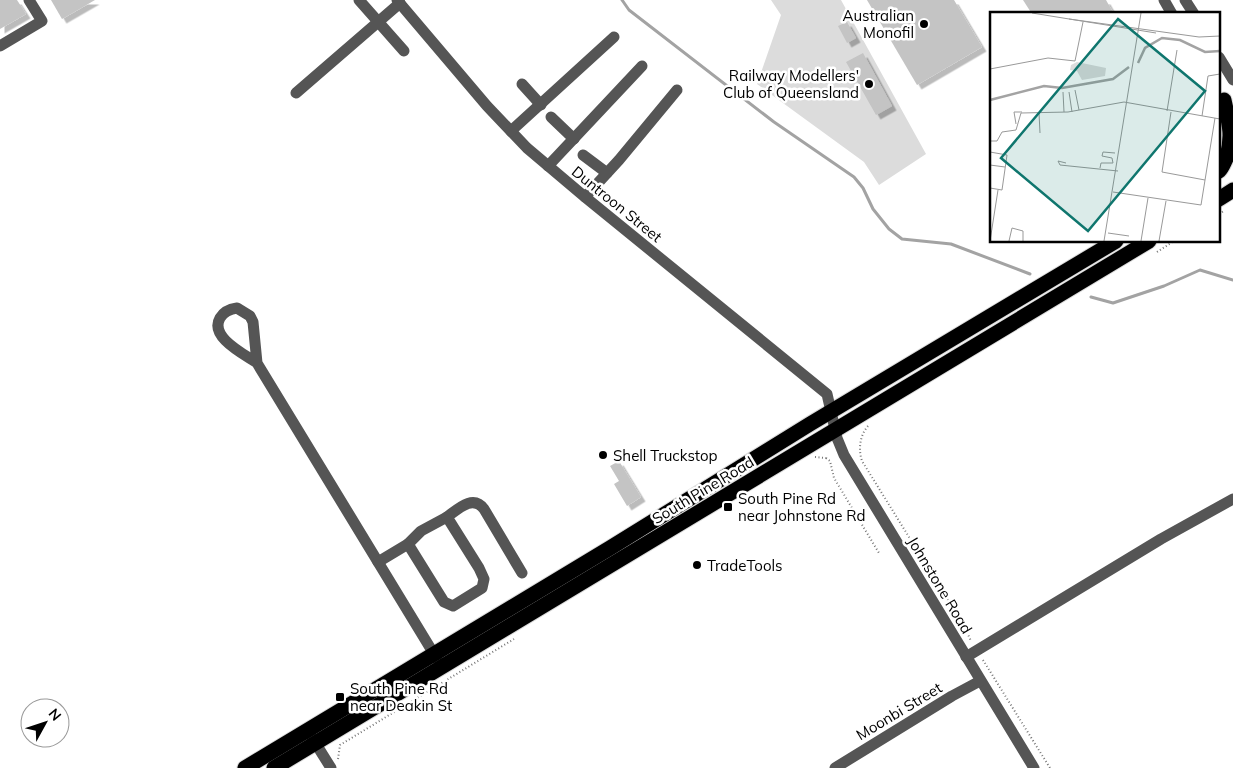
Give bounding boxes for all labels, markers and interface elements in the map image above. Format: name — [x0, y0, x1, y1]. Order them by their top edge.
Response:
place label: Australian Monofil — [842, 6, 914, 42]
inset map — [990, 12, 1220, 242]
marker: Australian Monofil — [918, 18, 930, 30]
place label: Railway Modellers' Club of Queensland — [723, 66, 859, 102]
marker: Railway Modellers' Club of Queensland — [863, 78, 875, 90]
street label: Duntroon Street — [568, 162, 666, 246]
place label: Shell Truckstop — [613, 446, 717, 465]
marker: Shell Truckstop — [597, 449, 609, 461]
street label: South Pine Road — [649, 452, 757, 528]
place label: South Pine Rd near Johnstone Rd — [738, 489, 866, 525]
marker: South Pine Rd near Johnstone Rd — [722, 501, 734, 513]
street label: Johnstone Road — [904, 533, 976, 637]
place label: TradeTools — [707, 556, 783, 575]
marker: TradeTools — [691, 559, 703, 571]
street label: Moonbi Street — [853, 678, 945, 744]
place label: South Pine Rd near Deakin St — [350, 679, 452, 715]
marker: South Pine Rd near Deakin St — [334, 691, 346, 703]
north arrow — [20, 698, 70, 748]
text: N — [45, 705, 65, 724]

